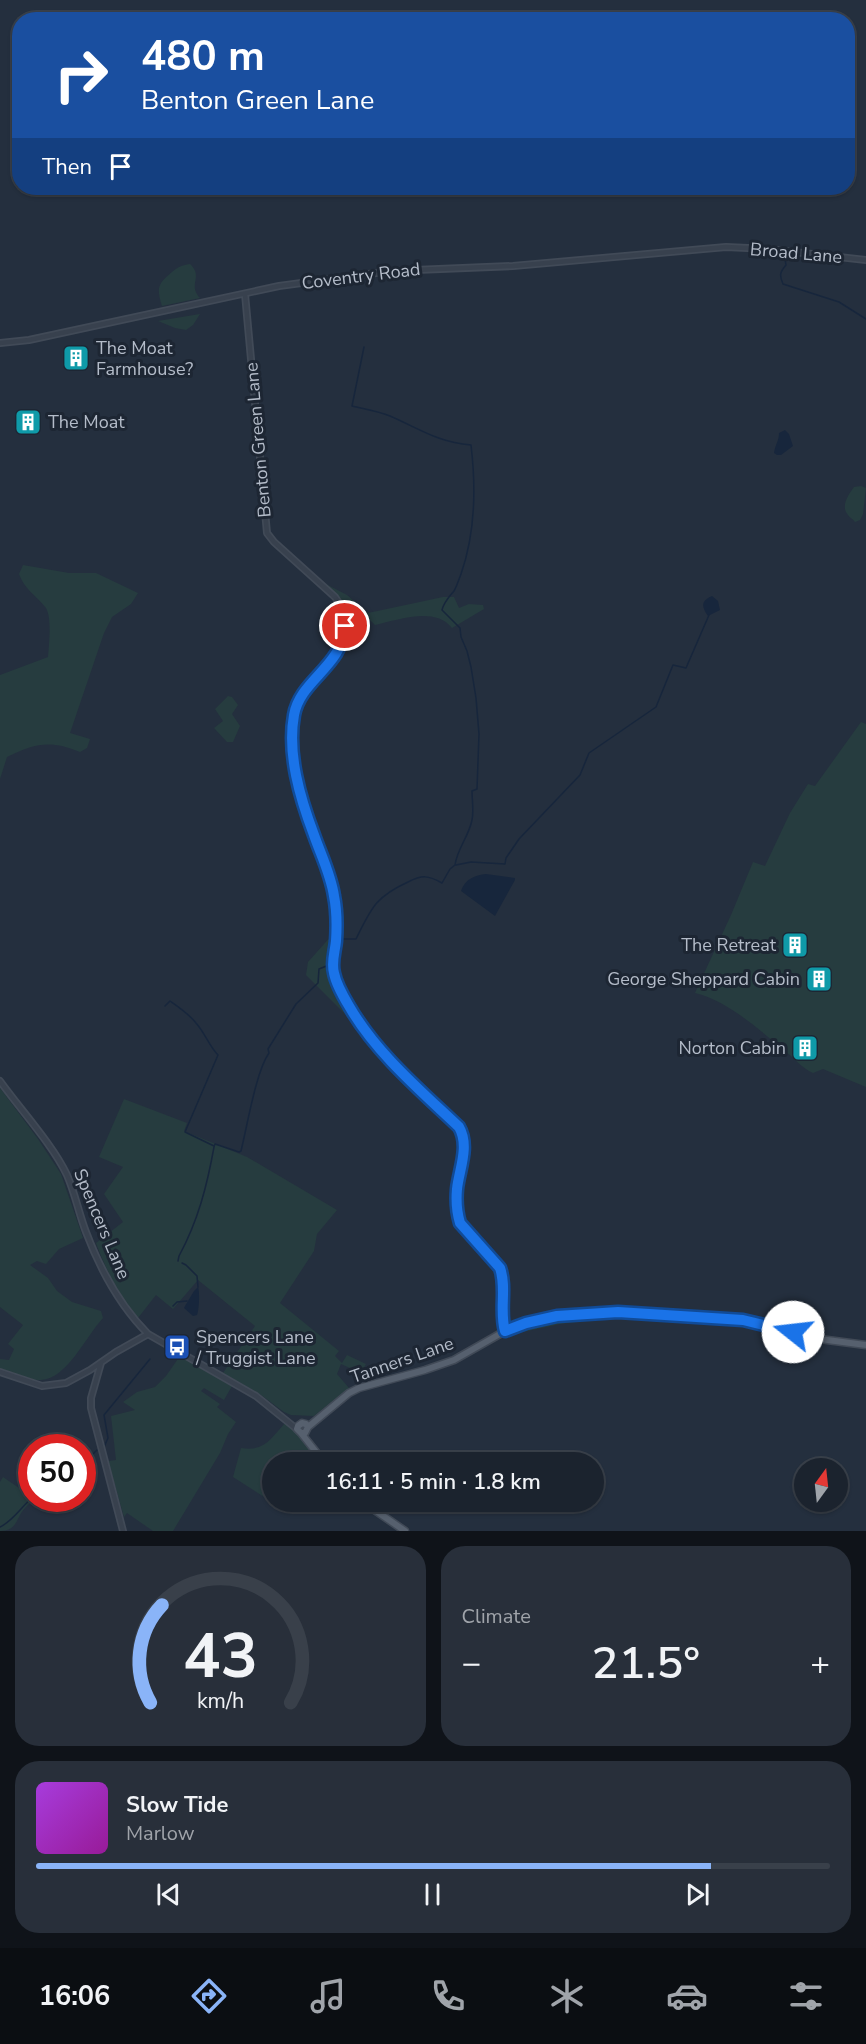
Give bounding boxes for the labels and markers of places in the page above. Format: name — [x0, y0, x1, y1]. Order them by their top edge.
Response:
place label: The Moat Farmhouse? — [96, 336, 193, 381]
building icon: The Moat Farmhouse? — [61, 343, 91, 373]
building icon: The Moat — [13, 407, 43, 437]
place label: The Moat — [48, 410, 125, 434]
pin — [319, 600, 370, 651]
building icon: The Retreat — [780, 930, 810, 960]
place label: The Retreat — [681, 933, 777, 957]
building icon: George Sheppard Cabin — [804, 964, 834, 994]
place label: George Sheppard Cabin — [607, 967, 800, 991]
building icon: Norton Cabin — [790, 1033, 820, 1063]
place label: Norton Cabin — [678, 1036, 786, 1060]
place label: Spencers Lane / Truggist Lane — [195, 1325, 316, 1370]
bus stop icon: Spencers Lane / Truggist Lane — [162, 1332, 192, 1362]

